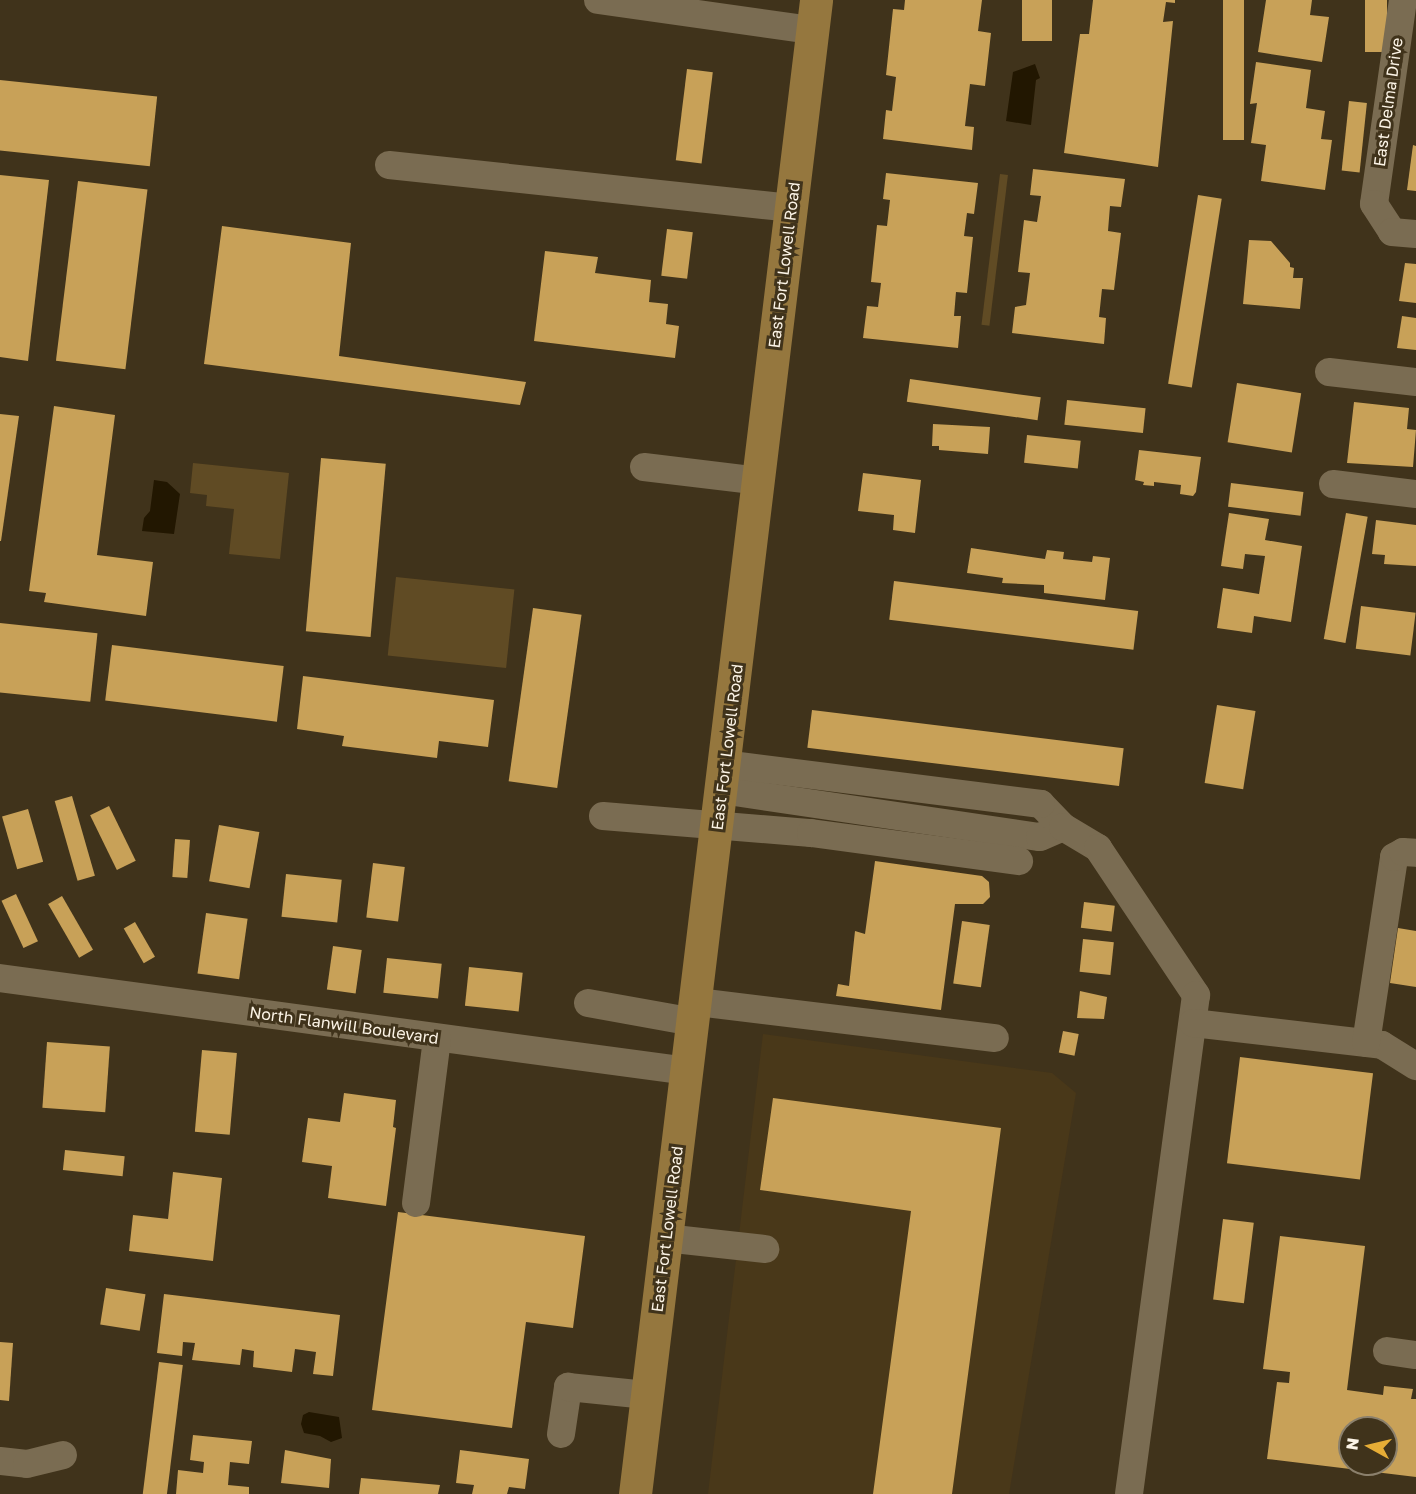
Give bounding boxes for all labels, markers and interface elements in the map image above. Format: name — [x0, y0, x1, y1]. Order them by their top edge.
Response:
street label: East Delma Drive — [1369, 36, 1407, 168]
street label: East Fort Lowell Road — [764, 181, 804, 349]
street label: East Fort Lowell Road — [707, 663, 747, 831]
street label: North Flanwill Boulevard — [248, 1002, 440, 1048]
street label: East Fort Lowell Road — [647, 1145, 687, 1313]
north arrow — [1338, 1416, 1398, 1476]
text: N — [1341, 1436, 1363, 1451]

